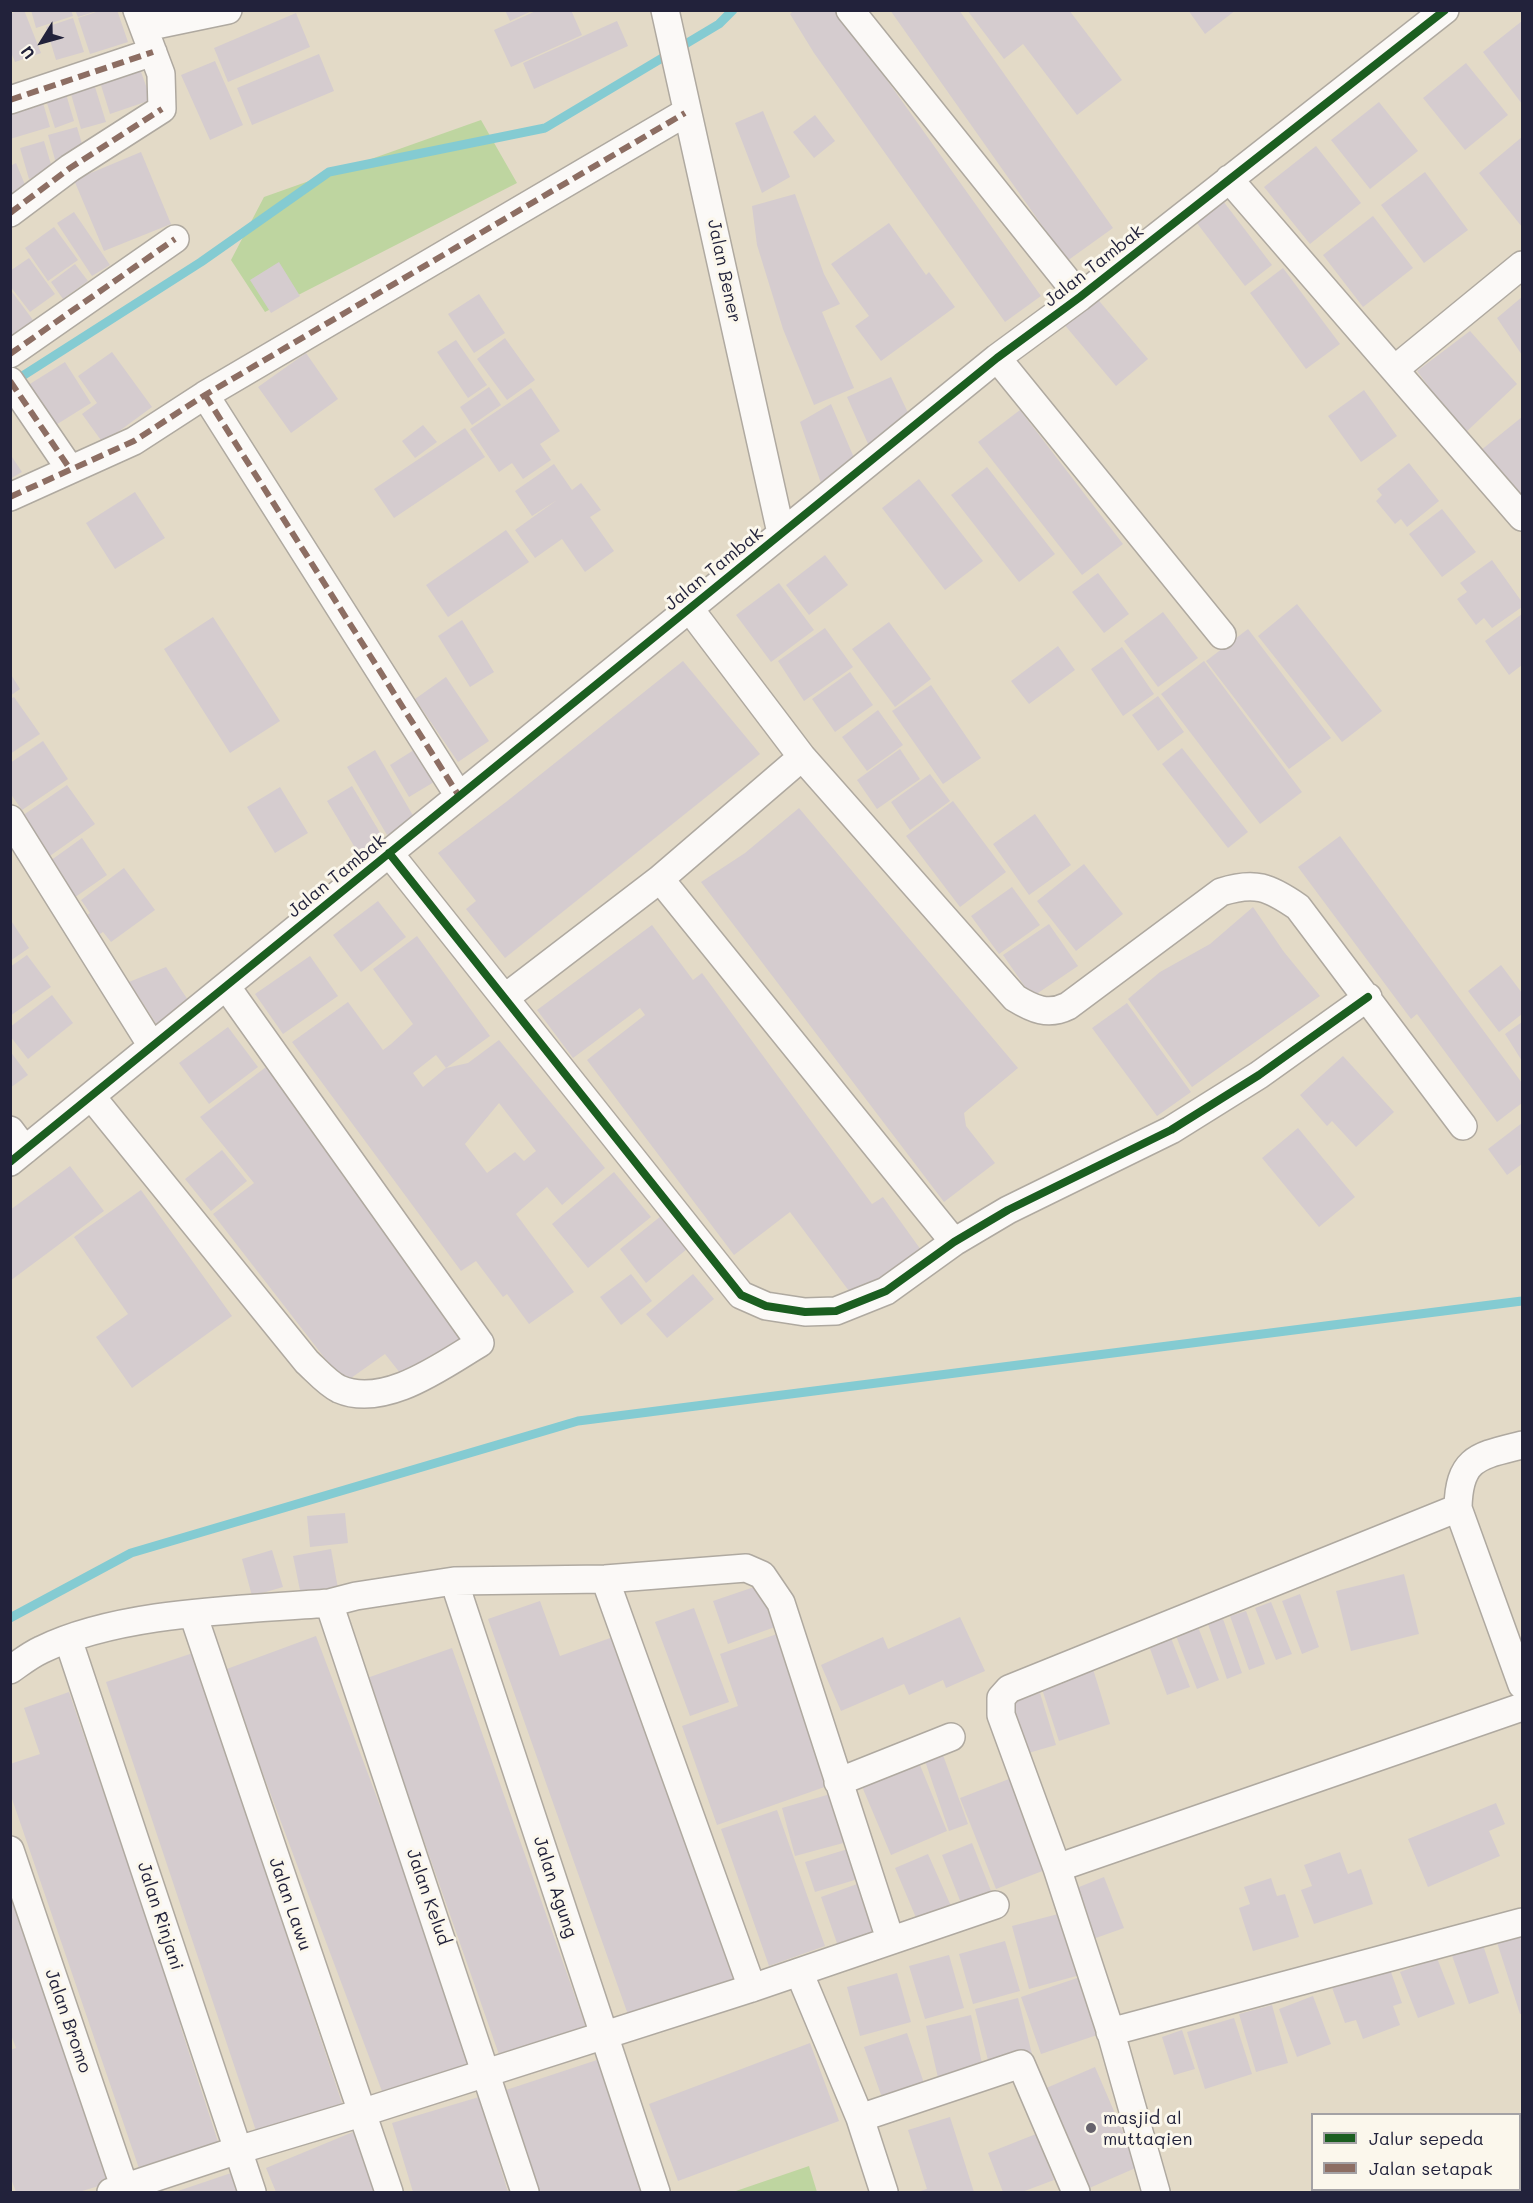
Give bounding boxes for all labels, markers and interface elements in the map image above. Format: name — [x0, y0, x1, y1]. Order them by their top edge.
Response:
north arrow — [12, 12, 72, 72]
text: U — [15, 42, 39, 64]
street label: Jalan Bener — [703, 217, 745, 325]
street label: Jalan Tambak — [1040, 220, 1148, 312]
street label: Jalan Tambak — [660, 523, 768, 615]
street label: Jalan Tambak — [283, 830, 391, 922]
street label: Jalan Agung — [528, 1833, 582, 1941]
street label: Jalan Kelud — [401, 1846, 455, 1948]
street label: Jalan Lawu — [264, 1855, 316, 1953]
street label: Jalan Rinjani — [132, 1859, 188, 1973]
street label: Jalan Bromo — [40, 1966, 96, 2076]
place label: masjid al muttaqien — [1103, 2107, 1192, 2150]
legend — [1311, 2113, 1521, 2191]
marker: masjid al muttaqien — [1084, 2121, 1098, 2135]
text: Jalur sepeda — [1369, 2126, 1484, 2150]
text: Jalan setapak — [1369, 2156, 1492, 2180]

